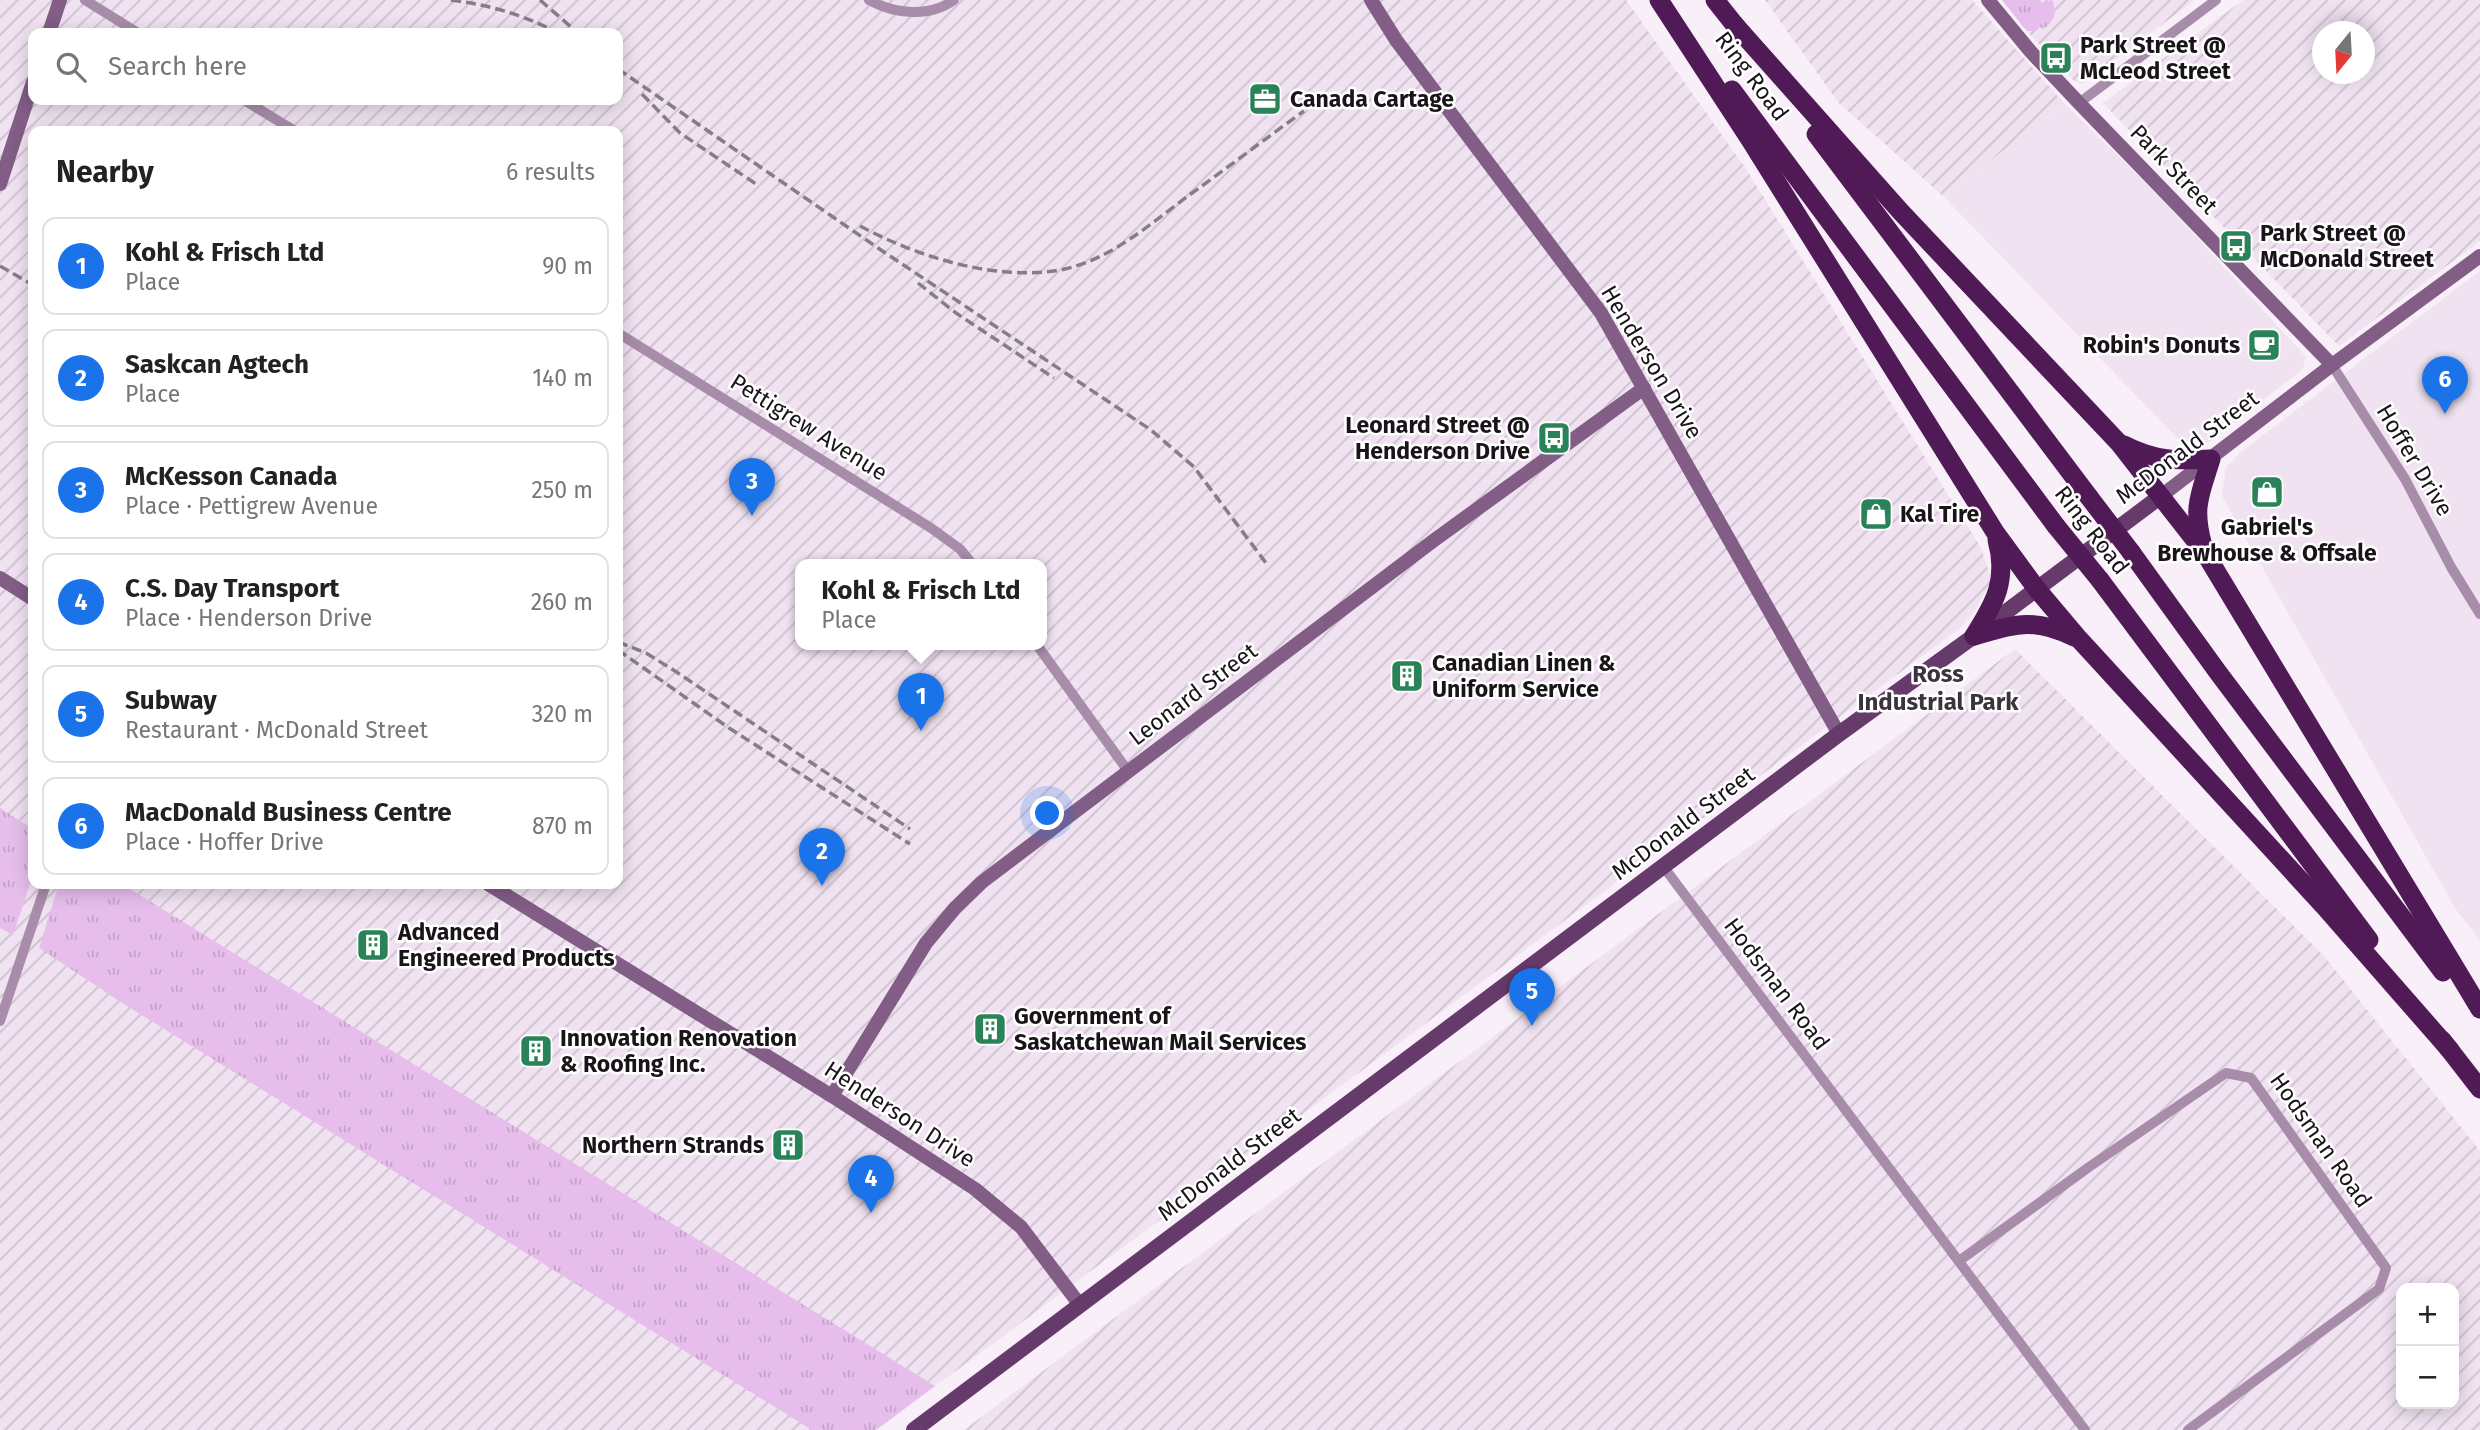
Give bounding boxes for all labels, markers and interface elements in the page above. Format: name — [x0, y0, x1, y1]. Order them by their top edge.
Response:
north arrow — [2312, 21, 2375, 84]
street label: Ring Road — [1709, 26, 1795, 126]
search box — [28, 28, 623, 105]
place label: Park Street @ McLeod Street — [2080, 31, 2232, 85]
bus stop icon: Park Street @ McLeod Street — [2037, 39, 2075, 77]
icon: search — [52, 48, 90, 86]
text: Search here — [108, 51, 247, 82]
office icon: Canada Cartage — [1246, 80, 1284, 118]
place label: Canada Cartage — [1290, 85, 1454, 113]
street label: Park Street — [2124, 118, 2224, 220]
text: Nearby — [56, 154, 154, 190]
text: 6 results — [506, 158, 595, 186]
place label: Park Street @ McDonald Street — [2260, 219, 2435, 273]
bus stop icon: Park Street @ McDonald Street — [2217, 227, 2255, 265]
text: Kohl & Frisch Ltd — [125, 237, 324, 268]
text: 1 — [76, 252, 86, 280]
text: 90 m — [542, 252, 593, 280]
text: Place — [125, 268, 180, 296]
street label: Henderson Drive — [1595, 280, 1709, 444]
cafe icon: Robin's Donuts — [2245, 326, 2283, 364]
place label: Robin's Donuts — [2083, 331, 2240, 359]
text: Saskcan Agtech — [125, 349, 309, 380]
pin: 6 — [2422, 356, 2468, 414]
text: 2 — [75, 364, 87, 392]
text: 140 m — [532, 364, 593, 392]
street label: Pettigrew Avenue — [725, 367, 893, 487]
text: Place — [125, 380, 180, 408]
street label: McDonald Street — [2110, 384, 2265, 510]
street label: Hoffer Drive — [2371, 399, 2459, 521]
place label: Leonard Street @ Henderson Drive — [1345, 411, 1530, 465]
bus stop icon: Leonard Street @ Henderson Drive — [1535, 419, 1573, 457]
pin: 3 — [729, 458, 775, 516]
text: McKesson Canada — [125, 461, 338, 492]
shop icon: Gabriel's Brewhouse & Offsale — [2248, 473, 2286, 511]
text: 3 — [75, 476, 87, 504]
text: 250 m — [531, 476, 593, 504]
street label: Ring Road — [2049, 480, 2135, 580]
text: Place · Pettigrew Avenue — [125, 492, 378, 520]
shop icon: Kal Tire — [1857, 495, 1895, 533]
place label: Kal Tire — [1900, 500, 1979, 528]
place label: Gabriel's Brewhouse & Offsale — [2157, 513, 2377, 567]
popup — [795, 559, 1047, 650]
text: C.S. Day Transport — [125, 573, 339, 604]
text: Kohl & Frisch Ltd — [821, 575, 1021, 606]
text: 4 — [75, 588, 88, 616]
text: 260 m — [531, 588, 593, 616]
text: Place · Henderson Drive — [125, 604, 372, 632]
text: Place — [821, 606, 877, 634]
street label: Leonard Street — [1123, 636, 1263, 751]
place label: Canadian Linen & Uniform Service — [1432, 649, 1616, 703]
building icon: Canadian Linen & Uniform Service — [1388, 657, 1426, 695]
district label: Ross Industrial Park — [1857, 660, 2019, 716]
pin: 1 — [898, 673, 944, 731]
text: Subway — [125, 685, 217, 716]
text: 5 — [75, 700, 87, 728]
text: 320 m — [532, 700, 593, 728]
text: Restaurant · McDonald Street — [125, 716, 428, 744]
street label: McDonald Street — [1606, 760, 1761, 886]
your location — [1030, 796, 1064, 830]
text: MacDonald Business Centre — [125, 797, 452, 828]
text: 6 — [75, 812, 87, 840]
text: 870 m — [532, 812, 593, 840]
text: Place · Hoffer Drive — [125, 828, 324, 856]
pin: 2 — [799, 828, 845, 886]
street label: Hodsman Road — [1718, 912, 1836, 1056]
place label: Advanced Engineered Products — [397, 918, 615, 972]
building icon: Advanced Engineered Products — [354, 926, 392, 964]
pin: 5 — [1509, 968, 1555, 1026]
place label: Government of Saskatchewan Mail Services — [1014, 1002, 1306, 1056]
building icon: Government of Saskatchewan Mail Services — [971, 1010, 1009, 1048]
place label: Innovation Renovation & Roofing Inc. — [560, 1024, 797, 1078]
building icon: Innovation Renovation & Roofing Inc. — [517, 1032, 555, 1070]
street label: Henderson Drive — [819, 1055, 981, 1173]
street label: Hodsman Road — [2264, 1067, 2378, 1213]
street label: McDonald Street — [1152, 1101, 1307, 1227]
building icon: Northern Strands — [769, 1126, 807, 1164]
place label: Northern Strands — [582, 1131, 764, 1159]
pin: 4 — [848, 1155, 894, 1213]
map controls — [2396, 1283, 2459, 1409]
button: + — [2396, 1283, 2459, 1346]
button: − — [2396, 1346, 2459, 1409]

